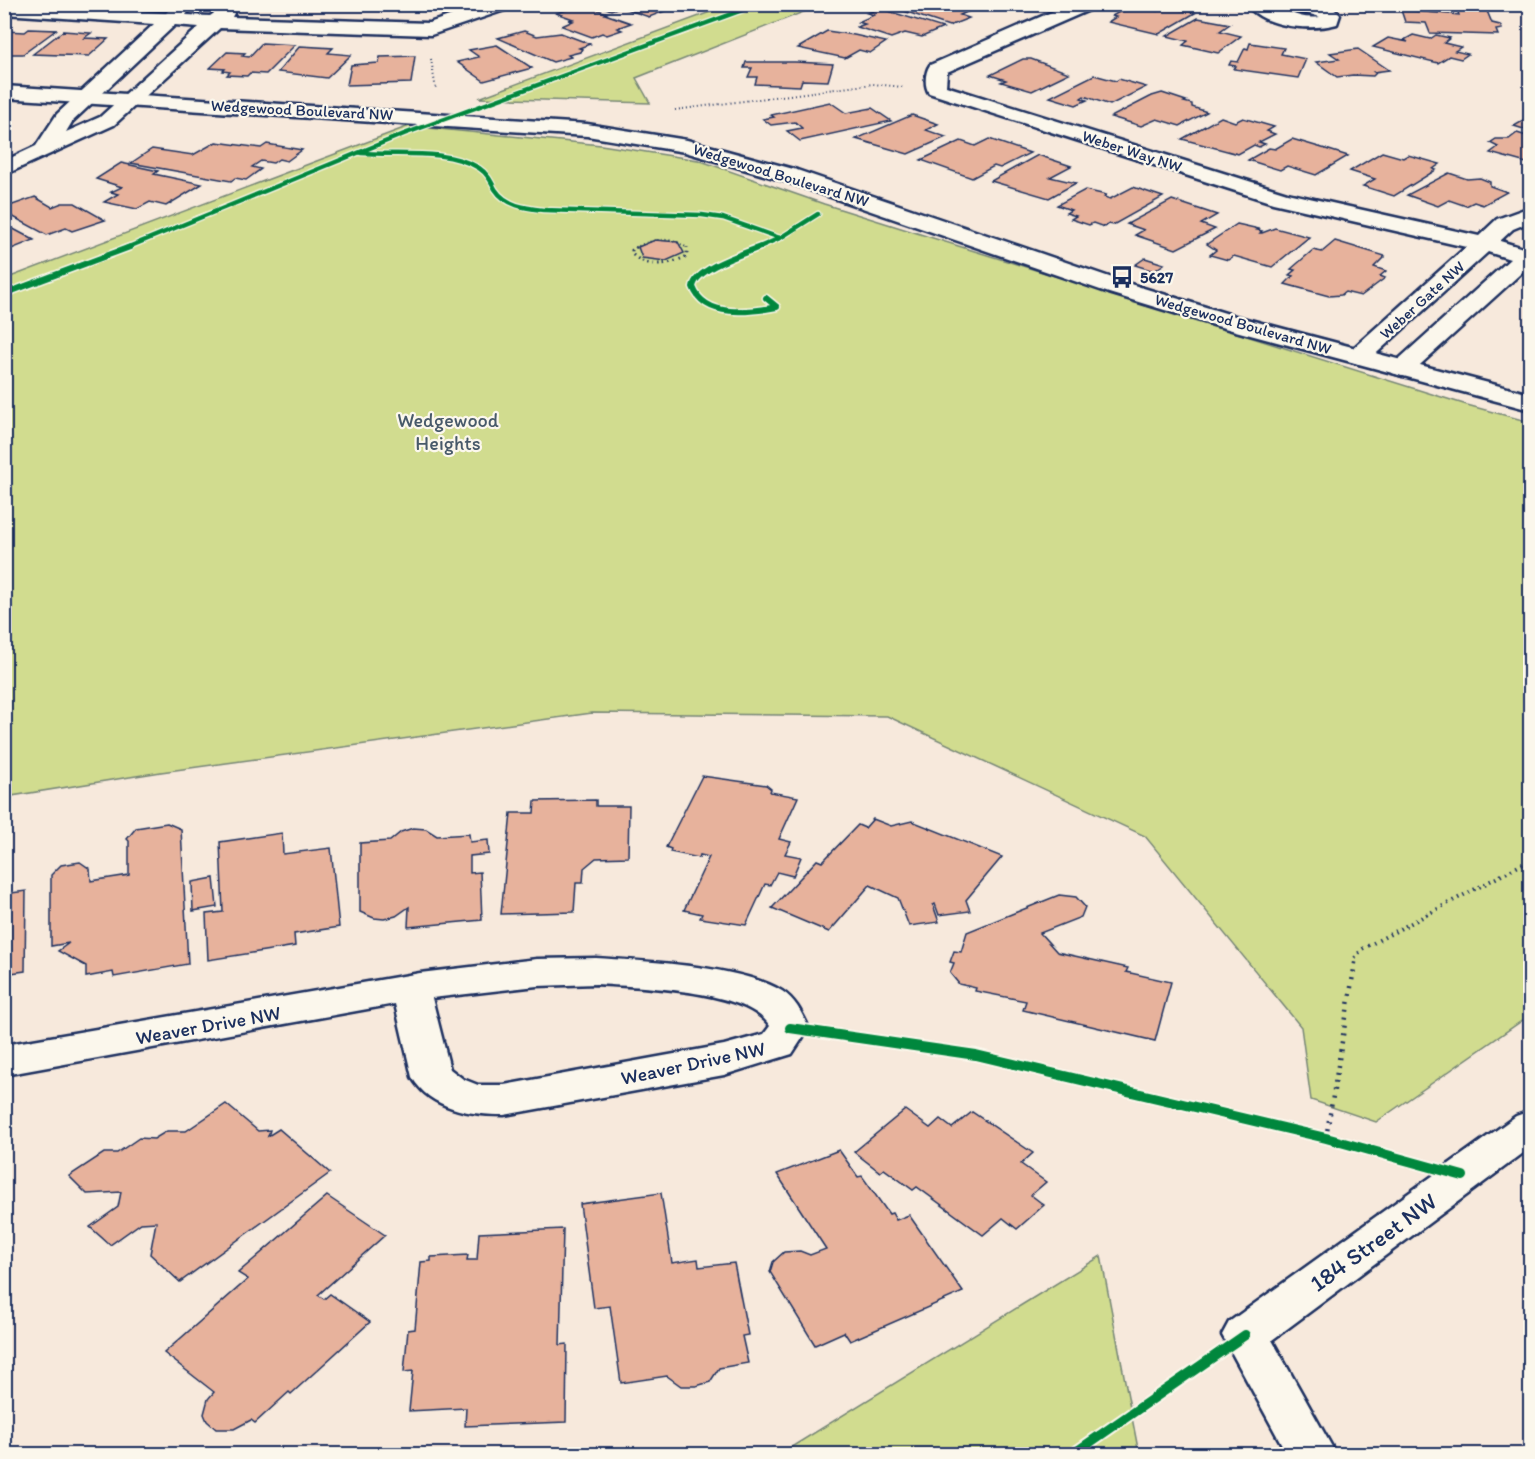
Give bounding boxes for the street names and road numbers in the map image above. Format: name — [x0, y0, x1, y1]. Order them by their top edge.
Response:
street label: Wedgewood Boulevard NW — [210, 96, 394, 124]
street label: Weber Way NW — [1080, 126, 1185, 176]
street label: Wedgewood Boulevard NW — [691, 139, 871, 211]
street label: Weber Gate NW — [1376, 257, 1468, 343]
street label: Wedgewood Boulevard NW — [1153, 290, 1334, 358]
street label: Weaver Drive NW — [134, 1000, 282, 1050]
street label: Weaver Drive NW — [619, 1036, 767, 1090]
street label: 184 Street NW — [1304, 1186, 1442, 1298]

